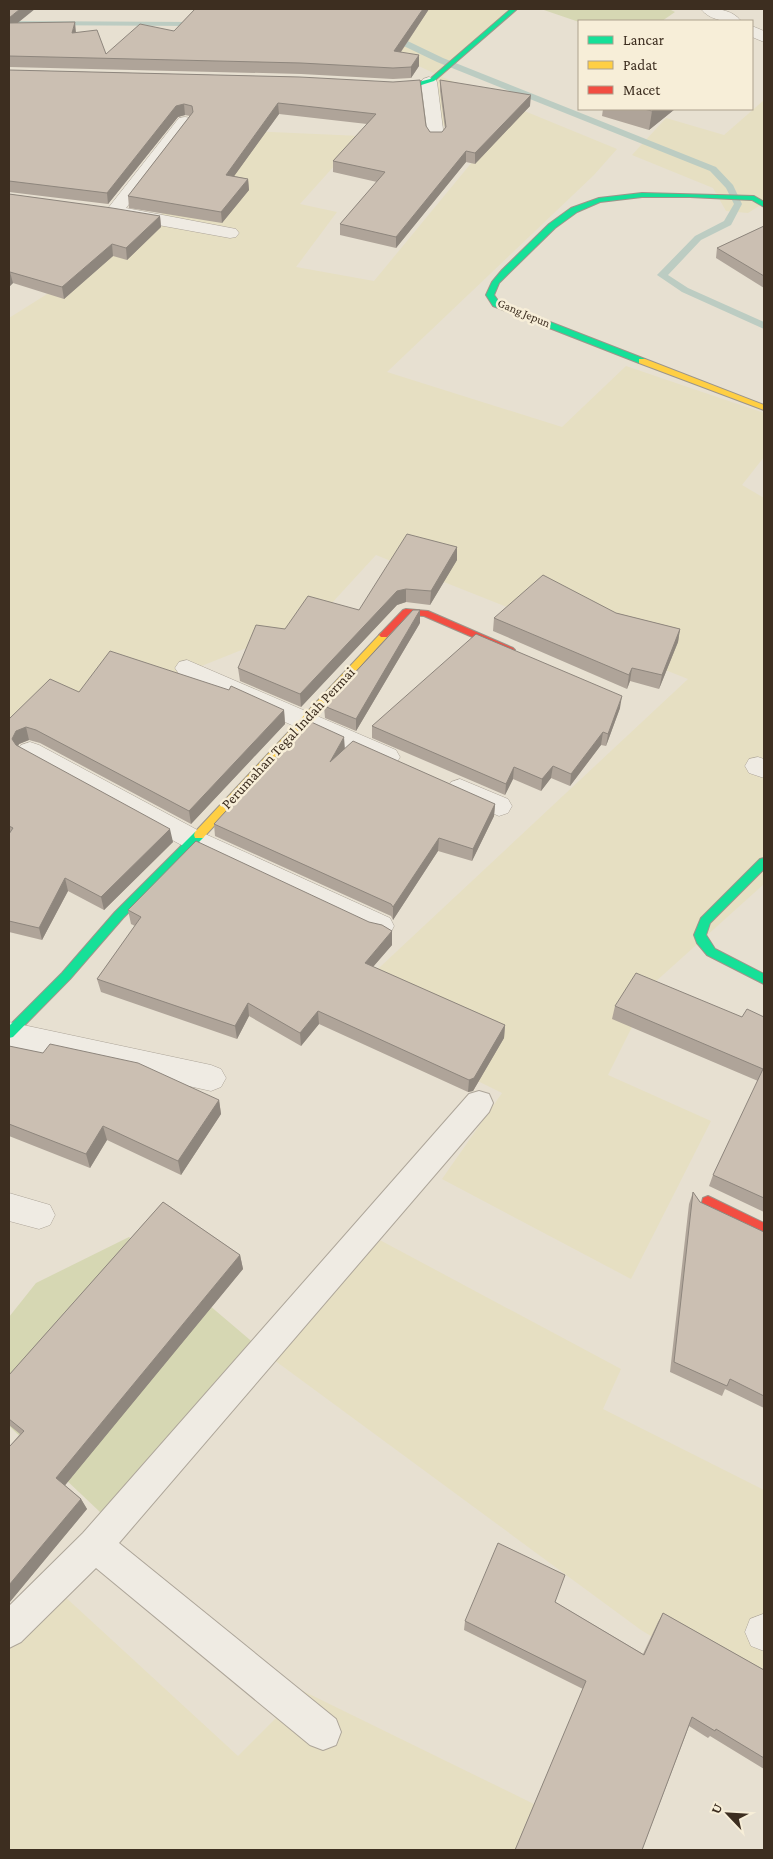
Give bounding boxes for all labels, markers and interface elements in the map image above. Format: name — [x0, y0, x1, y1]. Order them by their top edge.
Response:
legend — [578, 20, 753, 110]
text: Lancar — [623, 32, 665, 48]
text: Padat — [623, 57, 658, 73]
text: Macet — [623, 82, 661, 98]
street label: Gang Jepun — [496, 296, 553, 331]
street label: Perumahan Tegal Indah Permai — [218, 664, 359, 813]
north arrow — [703, 1789, 753, 1839]
text: U — [707, 1800, 726, 1816]

